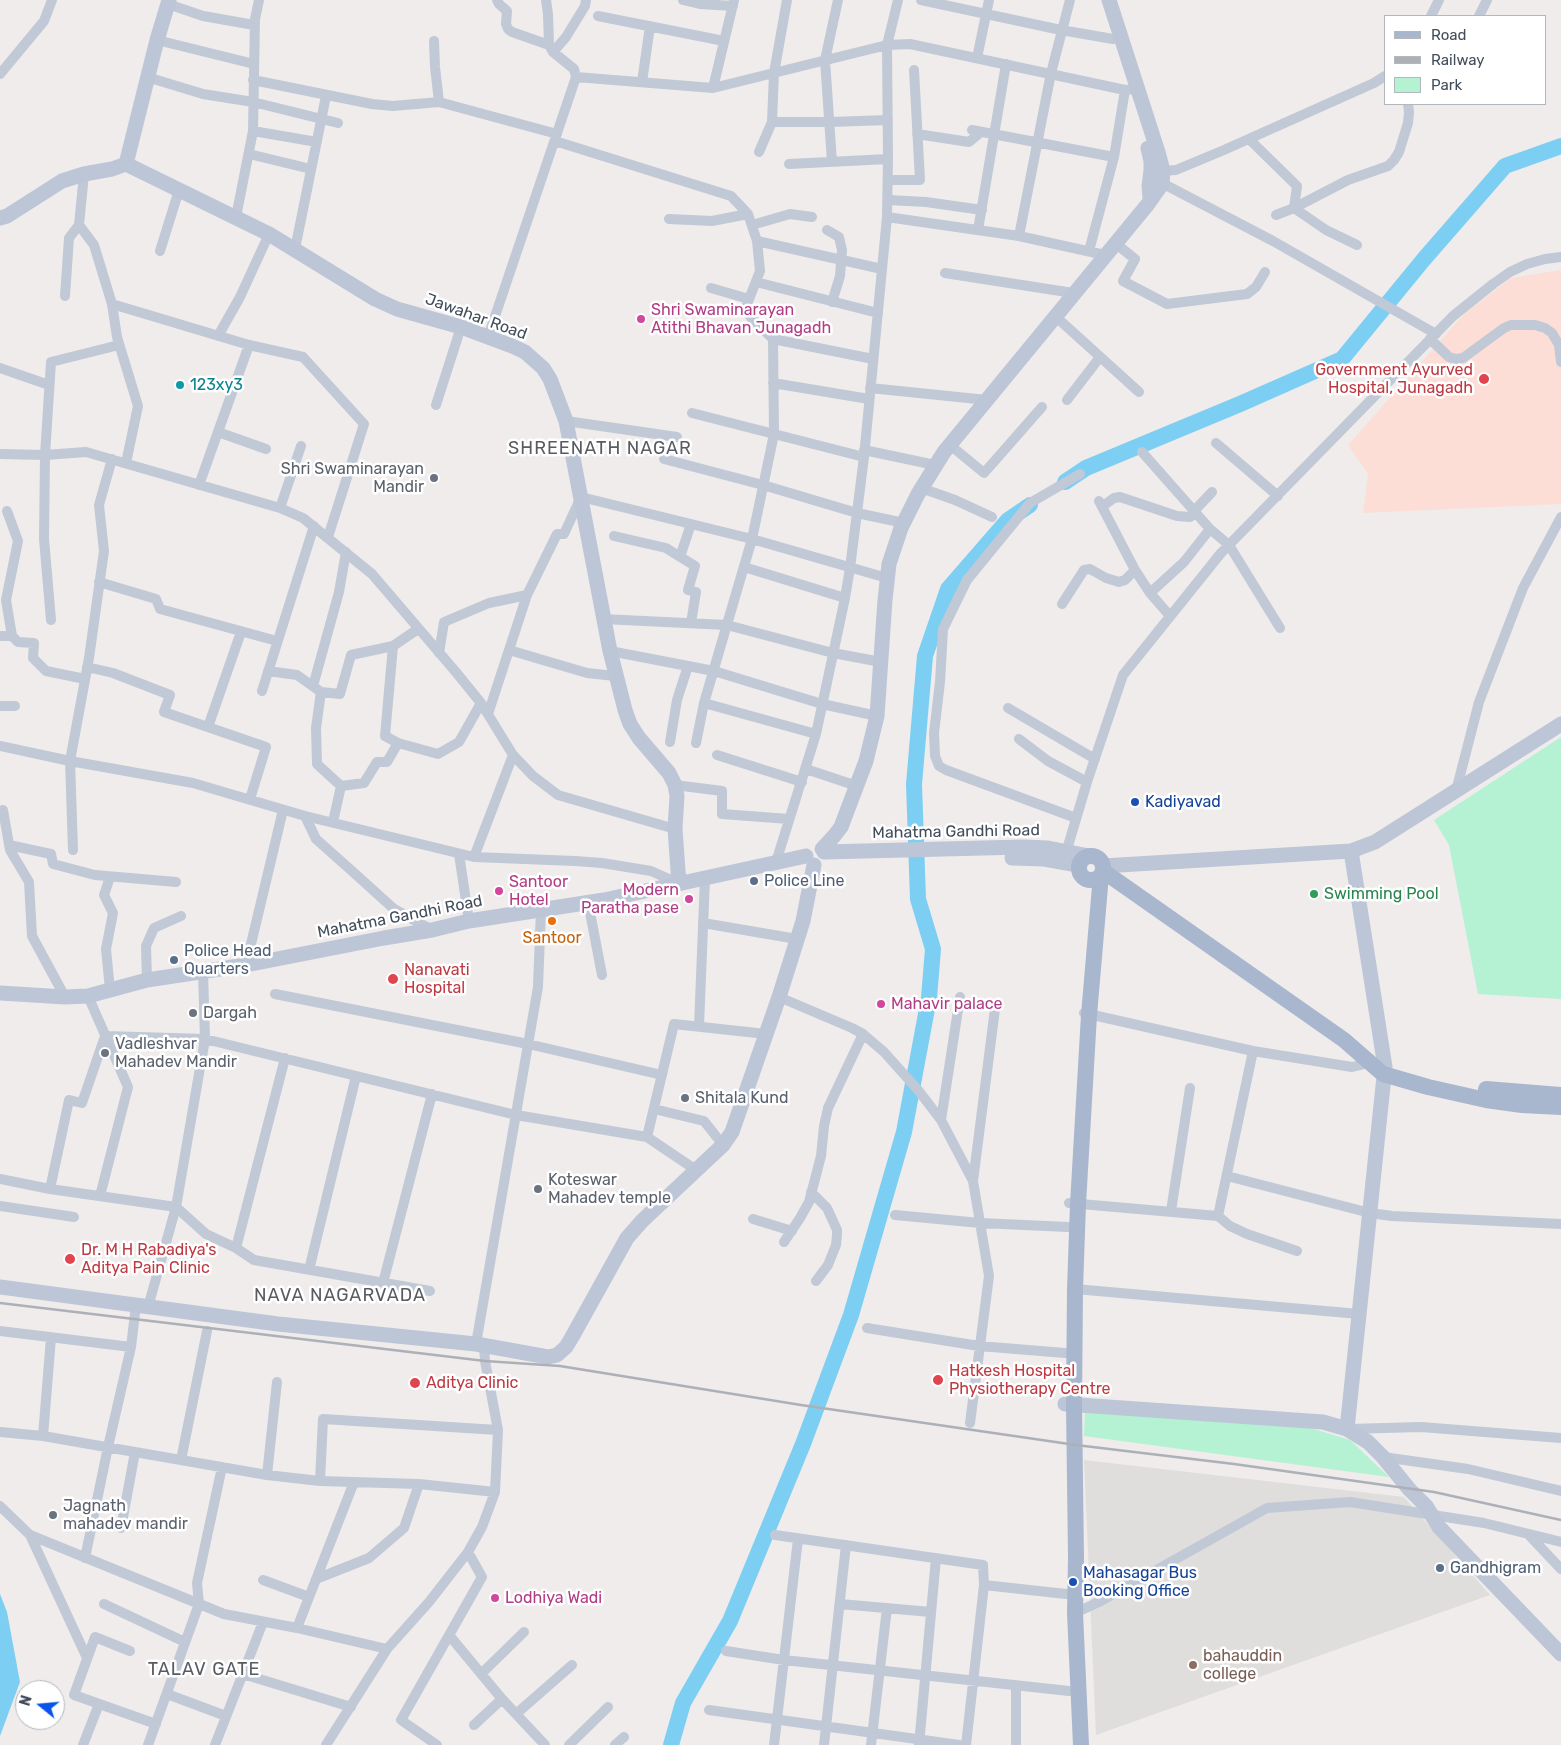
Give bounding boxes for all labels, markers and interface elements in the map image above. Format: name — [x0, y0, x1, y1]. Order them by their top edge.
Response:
legend — [1384, 15, 1546, 105]
text: Road — [1431, 26, 1467, 44]
text: Railway — [1431, 51, 1485, 69]
text: Park — [1431, 76, 1462, 94]
street label: Jawahar Road — [423, 290, 529, 344]
place label: Shri Swaminarayan Atithi Bhavan Junagadh — [651, 300, 831, 338]
marker: Shri Swaminarayan Atithi Bhavan Junagadh — [635, 313, 647, 325]
place label: Government Ayurved Hospital, Junagadh — [1315, 360, 1473, 398]
marker: Government Ayurved Hospital, Junagadh — [1477, 372, 1491, 386]
place label: 123xy3 — [190, 375, 243, 395]
marker: 123xy3 — [174, 379, 186, 391]
district label: SHREENATH NAGAR — [506, 438, 694, 460]
place label: Shri Swaminarayan Mandir — [281, 459, 424, 497]
marker: Shri Swaminarayan Mandir — [428, 472, 440, 484]
place label: Kadiyavad — [1145, 792, 1221, 812]
marker: Kadiyavad — [1129, 796, 1141, 808]
street label: Mahatma Gandhi Road — [872, 821, 1040, 843]
place label: Police Line — [764, 871, 844, 891]
place label: Santoor Hotel — [509, 872, 568, 910]
marker: Police Line — [748, 875, 760, 887]
place label: Modern Paratha pase — [581, 880, 679, 918]
place label: Swimming Pool — [1324, 884, 1439, 904]
marker: Santoor Hotel — [493, 885, 505, 897]
marker: Swimming Pool — [1308, 888, 1320, 900]
street label: Mahatma Gandhi Road — [316, 892, 484, 942]
marker: Modern Paratha pase — [683, 893, 695, 905]
marker: Santoor — [546, 915, 558, 927]
place label: Santoor — [522, 928, 582, 948]
place label: Police Head Quarters — [184, 941, 272, 979]
marker: Police Head Quarters — [168, 954, 180, 966]
place label: Nanavati Hospital — [404, 960, 470, 998]
marker: Nanavati Hospital — [386, 972, 400, 986]
place label: Mahavir palace — [891, 994, 1003, 1014]
marker: Mahavir palace — [875, 998, 887, 1010]
place label: Dargah — [203, 1003, 257, 1023]
marker: Dargah — [187, 1007, 199, 1019]
place label: Vadleshvar Mahadev Mandir — [115, 1034, 237, 1072]
marker: Vadleshvar Mahadev Mandir — [99, 1047, 111, 1059]
place label: Shitala Kund — [695, 1088, 788, 1108]
marker: Shitala Kund — [679, 1092, 691, 1104]
place label: Koteswar Mahadev temple — [548, 1170, 671, 1208]
marker: Koteswar Mahadev temple — [532, 1183, 544, 1195]
place label: Dr. M H Rabadiya's Aditya Pain Clinic — [81, 1240, 216, 1278]
marker: Dr. M H Rabadiya's Aditya Pain Clinic — [63, 1252, 77, 1266]
district label: NAVA NAGARVADA — [252, 1285, 428, 1307]
place label: Hatkesh Hospital Physiotherapy Centre — [949, 1361, 1111, 1399]
place label: Aditya Clinic — [426, 1373, 518, 1393]
marker: Hatkesh Hospital Physiotherapy Centre — [931, 1373, 945, 1387]
marker: Aditya Clinic — [408, 1376, 422, 1390]
place label: Jagnath mahadev mandir — [63, 1496, 188, 1534]
marker: Jagnath mahadev mandir — [47, 1509, 59, 1521]
place label: Gandhigram — [1450, 1558, 1541, 1578]
marker: Gandhigram — [1434, 1562, 1446, 1574]
place label: Mahasagar Bus Booking Office — [1083, 1563, 1197, 1601]
marker: Mahasagar Bus Booking Office — [1067, 1576, 1079, 1588]
place label: Lodhiya Wadi — [505, 1588, 602, 1608]
marker: Lodhiya Wadi — [489, 1592, 501, 1604]
place label: bahauddin college — [1203, 1646, 1282, 1684]
district label: TALAV GATE — [146, 1659, 262, 1681]
marker: bahauddin college — [1187, 1659, 1199, 1671]
north arrow — [15, 1680, 65, 1730]
text: N — [17, 1693, 36, 1708]

